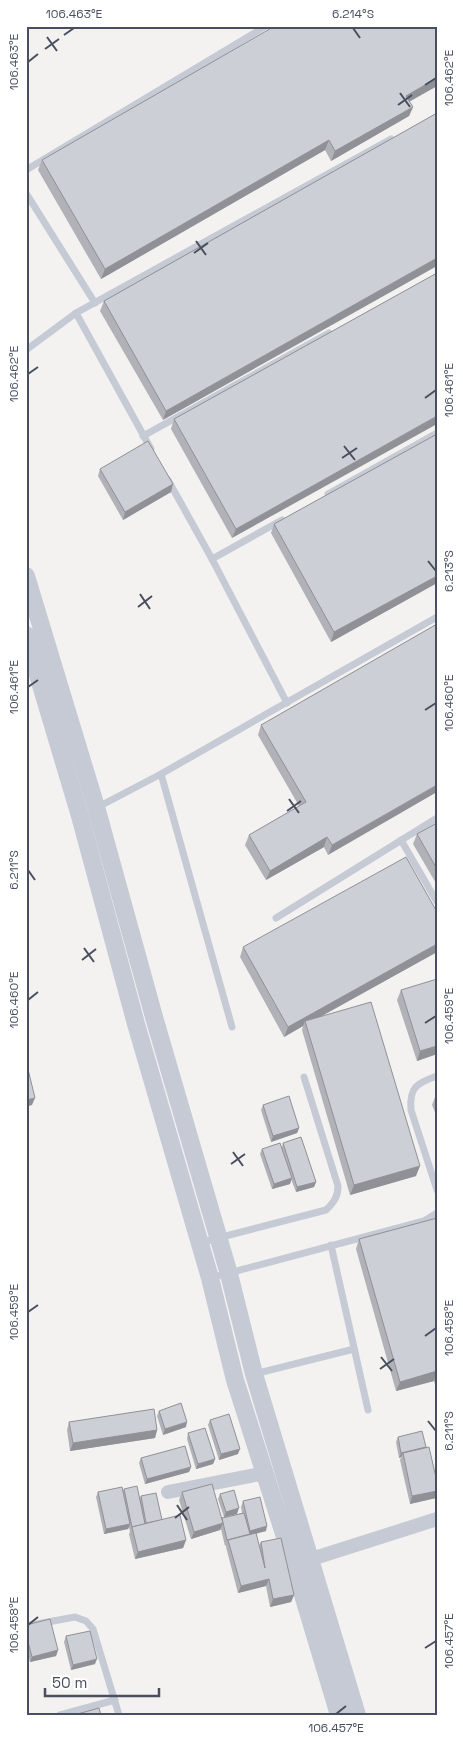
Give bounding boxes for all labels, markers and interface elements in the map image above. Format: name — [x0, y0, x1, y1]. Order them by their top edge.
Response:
text: 106.463°E — [46, 6, 102, 22]
text: 6.214°S — [332, 6, 374, 22]
text: 106.463°E — [6, 34, 22, 90]
text: 106.462°E — [441, 50, 457, 106]
text: 106.462°E — [6, 346, 22, 402]
text: 106.461°E — [441, 363, 457, 417]
text: 6.213°S — [441, 550, 457, 592]
text: 106.461°E — [6, 660, 22, 714]
text: 106.460°E — [441, 674, 457, 731]
text: 6.211°S — [6, 850, 22, 890]
text: 106.460°E — [6, 971, 22, 1028]
text: 106.459°E — [441, 988, 457, 1044]
text: 106.459°E — [6, 1284, 22, 1340]
text: 106.458°E — [441, 1299, 457, 1356]
text: 6.211°S — [441, 1411, 457, 1451]
text: 106.458°E — [6, 1596, 22, 1653]
text: 106.457°E — [441, 1613, 457, 1669]
scale bar — [45, 1666, 159, 1698]
text: 50 m — [52, 1673, 87, 1692]
text: 106.457°E — [308, 1720, 364, 1736]

